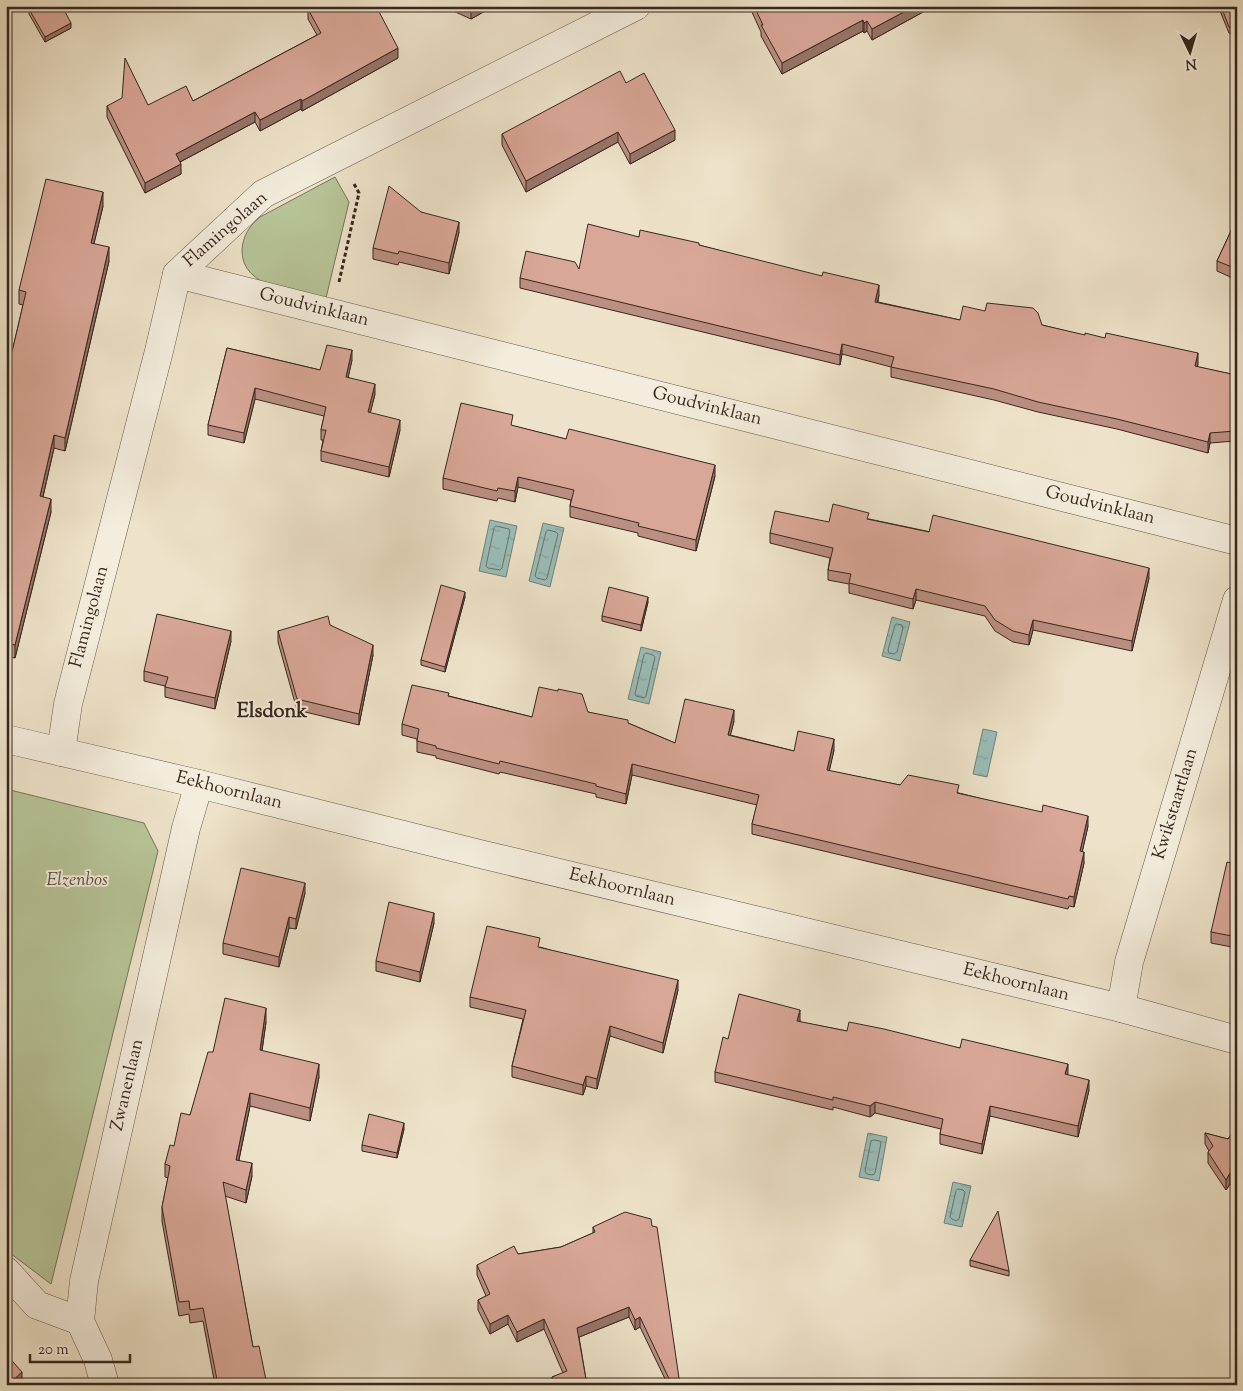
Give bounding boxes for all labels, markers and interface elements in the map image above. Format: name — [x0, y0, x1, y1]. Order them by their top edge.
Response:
north arrow — [1166, 28, 1216, 78]
text: N — [1185, 53, 1197, 73]
street label: Flamingolaan — [178, 186, 274, 274]
street label: Goudvinklaan — [256, 282, 372, 334]
street label: Goudvinklaan — [649, 381, 765, 433]
street label: Goudvinklaan — [1042, 480, 1158, 532]
street label: Flamingolaan — [64, 563, 116, 671]
district label: Elsdonk — [237, 698, 307, 727]
street label: Kwikstaartlaan — [1147, 745, 1205, 863]
street label: Eekhoornlaan — [173, 765, 285, 817]
street label: Eekhoornlaan — [566, 862, 678, 914]
park label: Elzenbos — [46, 868, 108, 894]
street label: Eekhoornlaan — [960, 957, 1072, 1009]
street label: Zwanenlaan — [105, 1036, 151, 1133]
scale bar — [30, 1331, 130, 1363]
text: 20 m — [38, 1340, 69, 1361]

